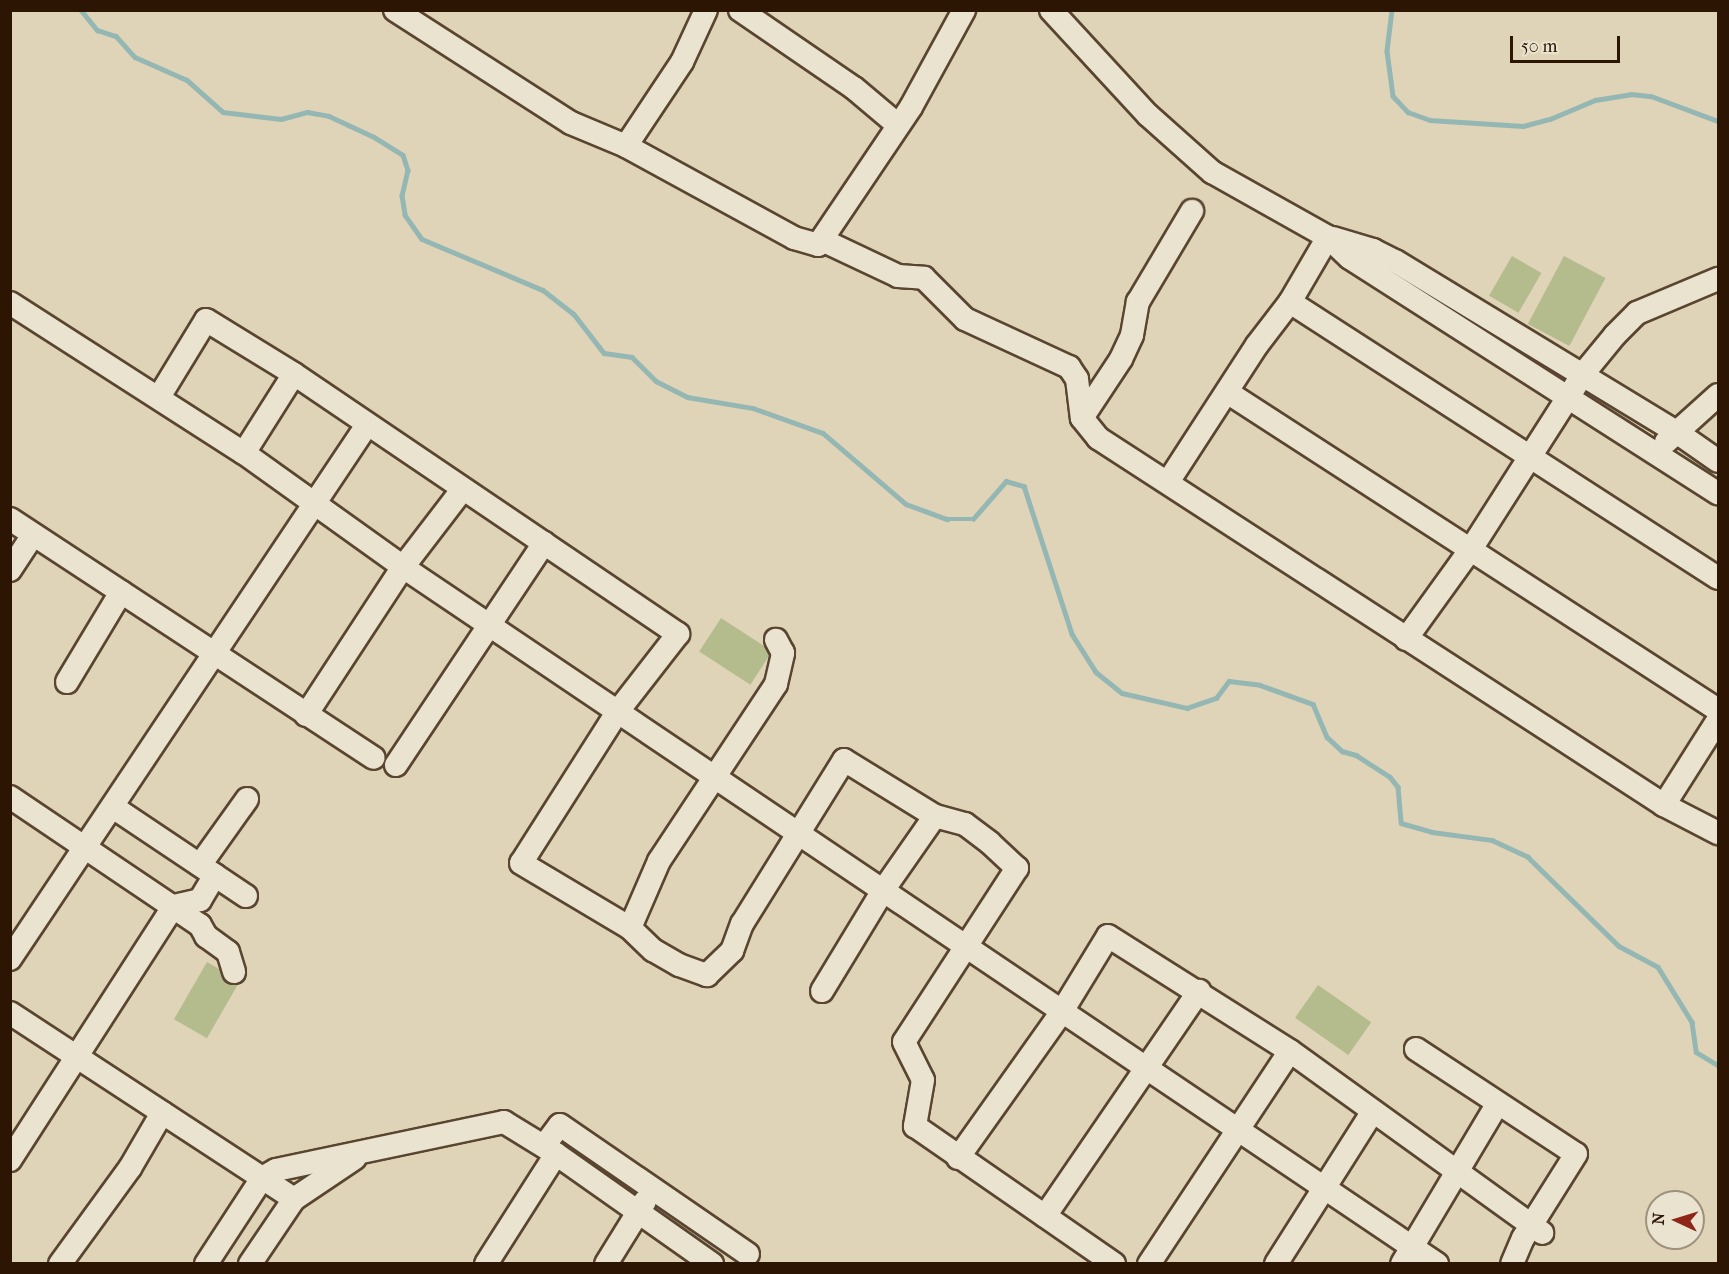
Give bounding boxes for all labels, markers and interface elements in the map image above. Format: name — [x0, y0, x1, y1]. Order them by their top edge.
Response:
scale bar — [1513, 24, 1622, 62]
text: 50 m — [1521, 36, 1557, 57]
north arrow — [1645, 1190, 1705, 1250]
text: N — [1649, 1212, 1668, 1226]

